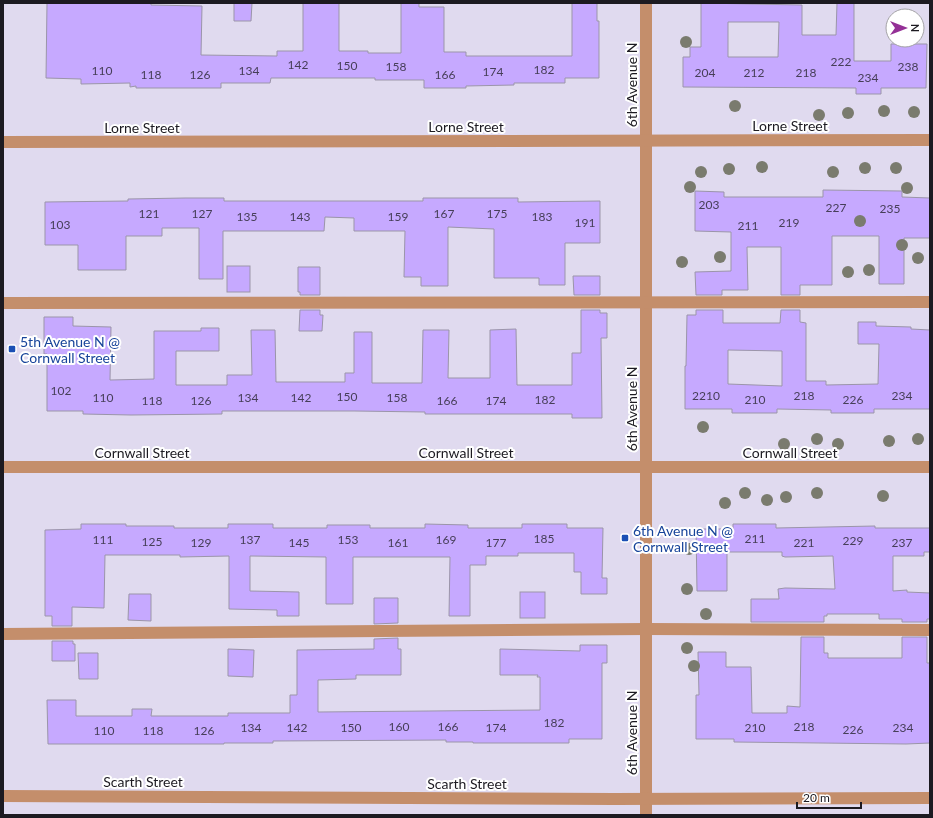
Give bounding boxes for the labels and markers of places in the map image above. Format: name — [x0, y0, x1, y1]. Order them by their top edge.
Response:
place label: 5th Avenue N @ Cornwall Street — [20, 333, 120, 366]
marker: 5th Avenue N @ Cornwall Street — [7, 344, 17, 354]
place label: 6th Avenue N @ Cornwall Street — [633, 522, 733, 555]
marker: 6th Avenue N @ Cornwall Street — [620, 533, 630, 543]

